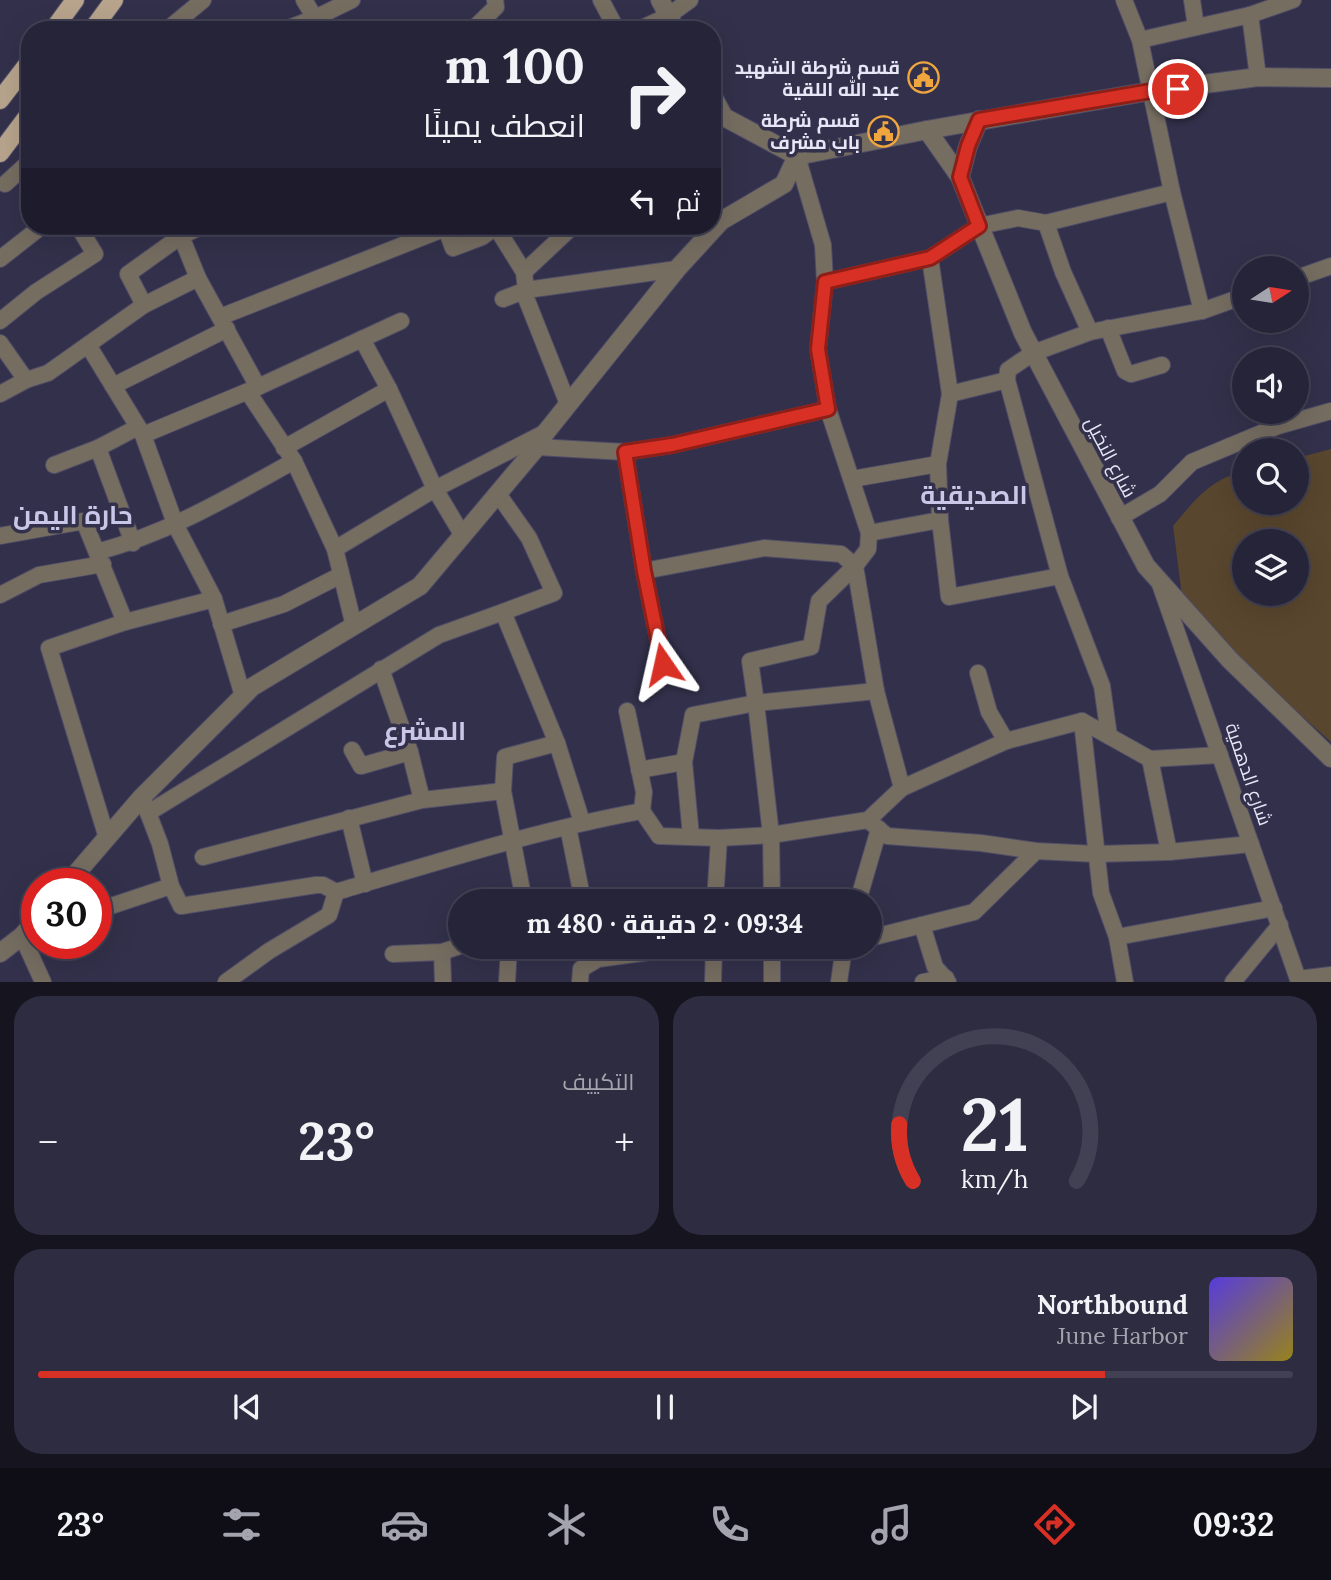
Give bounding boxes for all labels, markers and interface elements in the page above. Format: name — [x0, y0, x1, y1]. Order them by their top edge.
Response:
text: 100 m — [445, 34, 585, 96]
icon: right — [609, 49, 700, 140]
place label: قسم شرطة الشهيد عبد الله اللقية — [735, 55, 900, 101]
pin — [1148, 59, 1208, 119]
public building icon: قسم شرطة الشهيد عبد الله اللقية — [906, 61, 940, 95]
icon: arrive — [1159, 70, 1197, 108]
text: انعطف يمينًا — [423, 105, 585, 146]
place label: قسم شرطة باب مشرف — [761, 108, 860, 154]
public building icon: قسم شرطة باب مشرف — [866, 114, 900, 148]
icon: left — [624, 182, 662, 220]
text: ثم — [676, 185, 700, 218]
north arrow — [1232, 256, 1309, 332]
map controls — [1232, 256, 1309, 606]
button: sound — [1232, 347, 1309, 424]
street label: شارع النخيل — [1078, 412, 1142, 502]
button: search — [1232, 438, 1309, 515]
district label: الصديقية — [920, 478, 1028, 511]
district label: حارة اليمن — [13, 498, 133, 531]
button: layers — [1232, 529, 1309, 606]
position arrow — [626, 627, 700, 701]
district label: المشرع — [384, 714, 466, 748]
street label: شارع الدهمية — [1218, 720, 1278, 829]
speed limit sign: 30 — [21, 868, 112, 959]
text: 09:34 · 2 دقيقة · 480 m — [527, 907, 803, 940]
text: التكييف — [562, 1067, 635, 1096]
text: 21 — [961, 1079, 1029, 1172]
text: 23° — [298, 1108, 375, 1174]
text: − — [38, 1118, 58, 1166]
text: + — [614, 1118, 634, 1166]
text: km/h — [961, 1163, 1029, 1195]
text: Northbound — [1037, 1288, 1188, 1321]
text: June Harbor — [1057, 1321, 1188, 1350]
icon: previous — [228, 1388, 266, 1426]
icon: pause — [646, 1388, 684, 1426]
icon: next — [1065, 1388, 1103, 1426]
icon: filters — [217, 1500, 266, 1549]
icon: car — [380, 1500, 429, 1549]
icon: climate — [542, 1500, 591, 1549]
icon: phone — [705, 1500, 754, 1549]
icon: music — [867, 1500, 916, 1549]
icon: directions — [1030, 1500, 1079, 1549]
text: 23° — [57, 1504, 104, 1545]
text: 09:32 — [1192, 1504, 1274, 1545]

